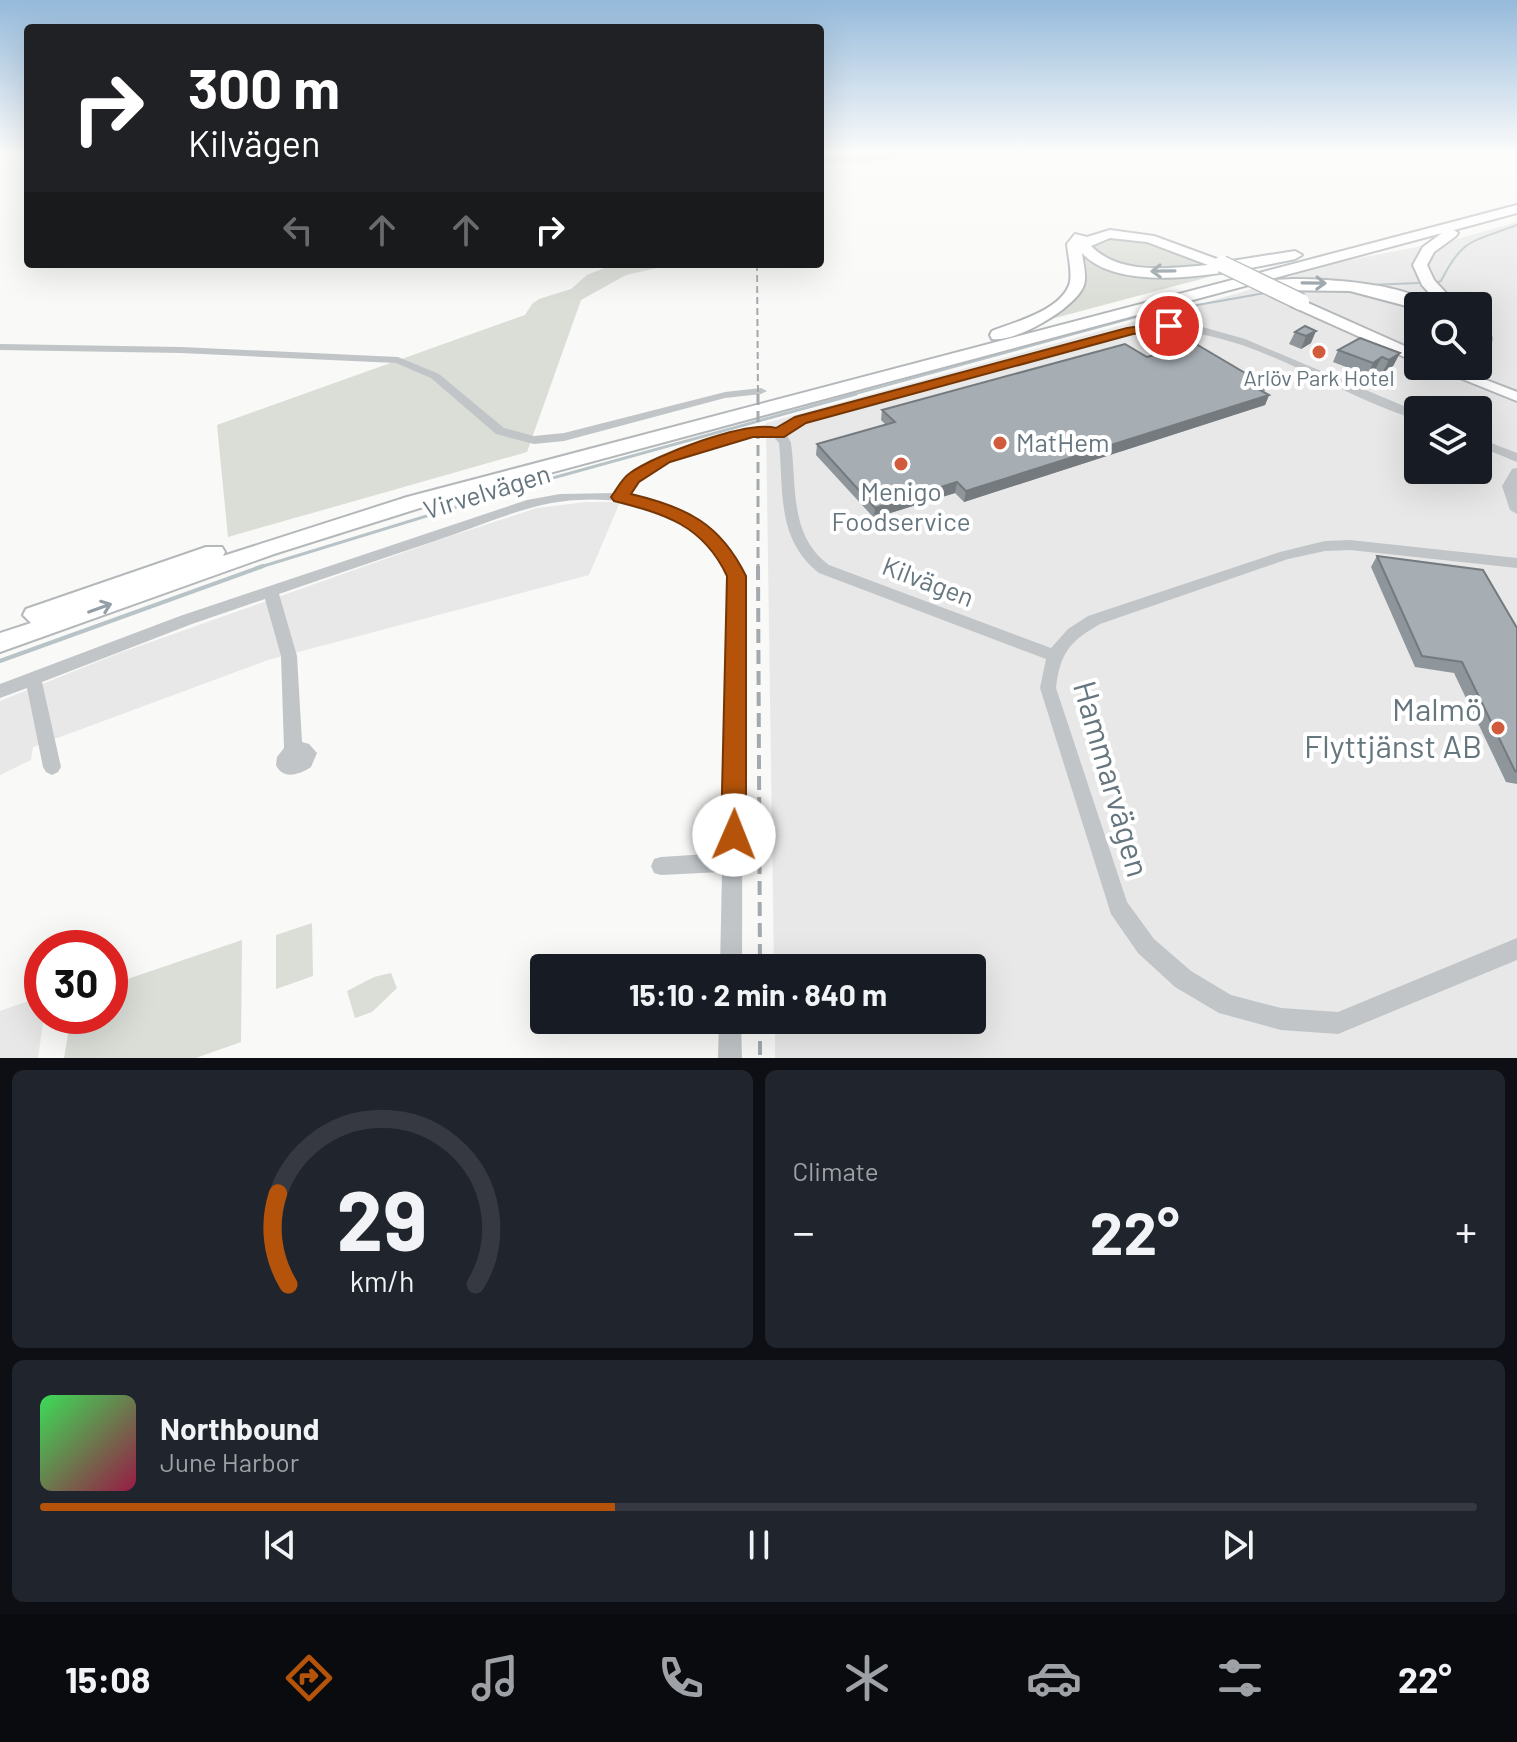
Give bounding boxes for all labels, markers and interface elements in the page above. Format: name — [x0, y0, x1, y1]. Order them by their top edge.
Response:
text: 300 m — [188, 53, 340, 120]
icon: right — [56, 56, 160, 160]
text: Kilvägen — [188, 121, 320, 164]
icon: left — [276, 208, 320, 252]
icon: ahead — [360, 208, 404, 252]
icon: ahead — [444, 208, 488, 252]
icon: right — [528, 208, 572, 252]
one-way arrow — [1150, 263, 1177, 279]
one-way arrow — [1300, 275, 1327, 291]
pin — [1135, 292, 1203, 360]
map controls — [1404, 292, 1492, 484]
button: search — [1404, 292, 1492, 380]
icon: arrive — [1147, 304, 1191, 348]
marker: Arlöv Park Hotel — [1310, 343, 1328, 361]
place label: Arlöv Park Hotel — [1244, 364, 1394, 390]
button: layers — [1404, 396, 1492, 484]
place label: MatHem — [1016, 426, 1110, 457]
marker: MatHem — [991, 434, 1009, 452]
marker: Menigo Foodservice — [892, 455, 910, 473]
street label: Virvelvägen — [419, 457, 554, 525]
place label: Menigo Foodservice — [831, 475, 971, 536]
street label: Kilvägen — [878, 549, 979, 612]
one-way arrow — [87, 599, 112, 614]
street label: Hammarvägen — [1067, 676, 1159, 881]
place label: Malmö Flyttjänst AB — [1304, 689, 1482, 764]
marker: Malmö Flyttjänst AB — [1489, 719, 1507, 737]
position arrow — [692, 793, 776, 877]
speed limit sign: 30 — [24, 930, 128, 1034]
text: 15:10 · 2 min · 840 m — [629, 976, 887, 1012]
text: Climate — [793, 1155, 879, 1186]
text: 29 — [337, 1168, 428, 1268]
text: 22° — [1090, 1195, 1180, 1267]
text: − — [793, 1204, 815, 1257]
text: + — [1455, 1204, 1477, 1257]
text: km/h — [350, 1263, 415, 1298]
text: Northbound — [160, 1410, 319, 1446]
text: June Harbor — [160, 1446, 299, 1477]
icon: previous — [258, 1523, 302, 1567]
icon: pause — [737, 1523, 781, 1567]
icon: next — [1216, 1523, 1260, 1567]
icon: directions — [281, 1650, 337, 1706]
icon: music — [467, 1650, 523, 1706]
icon: phone — [653, 1650, 709, 1706]
icon: climate — [839, 1650, 895, 1706]
icon: car — [1026, 1650, 1082, 1706]
icon: filters — [1212, 1650, 1268, 1706]
text: 15:08 — [65, 1657, 150, 1700]
text: 22° — [1398, 1657, 1452, 1700]

